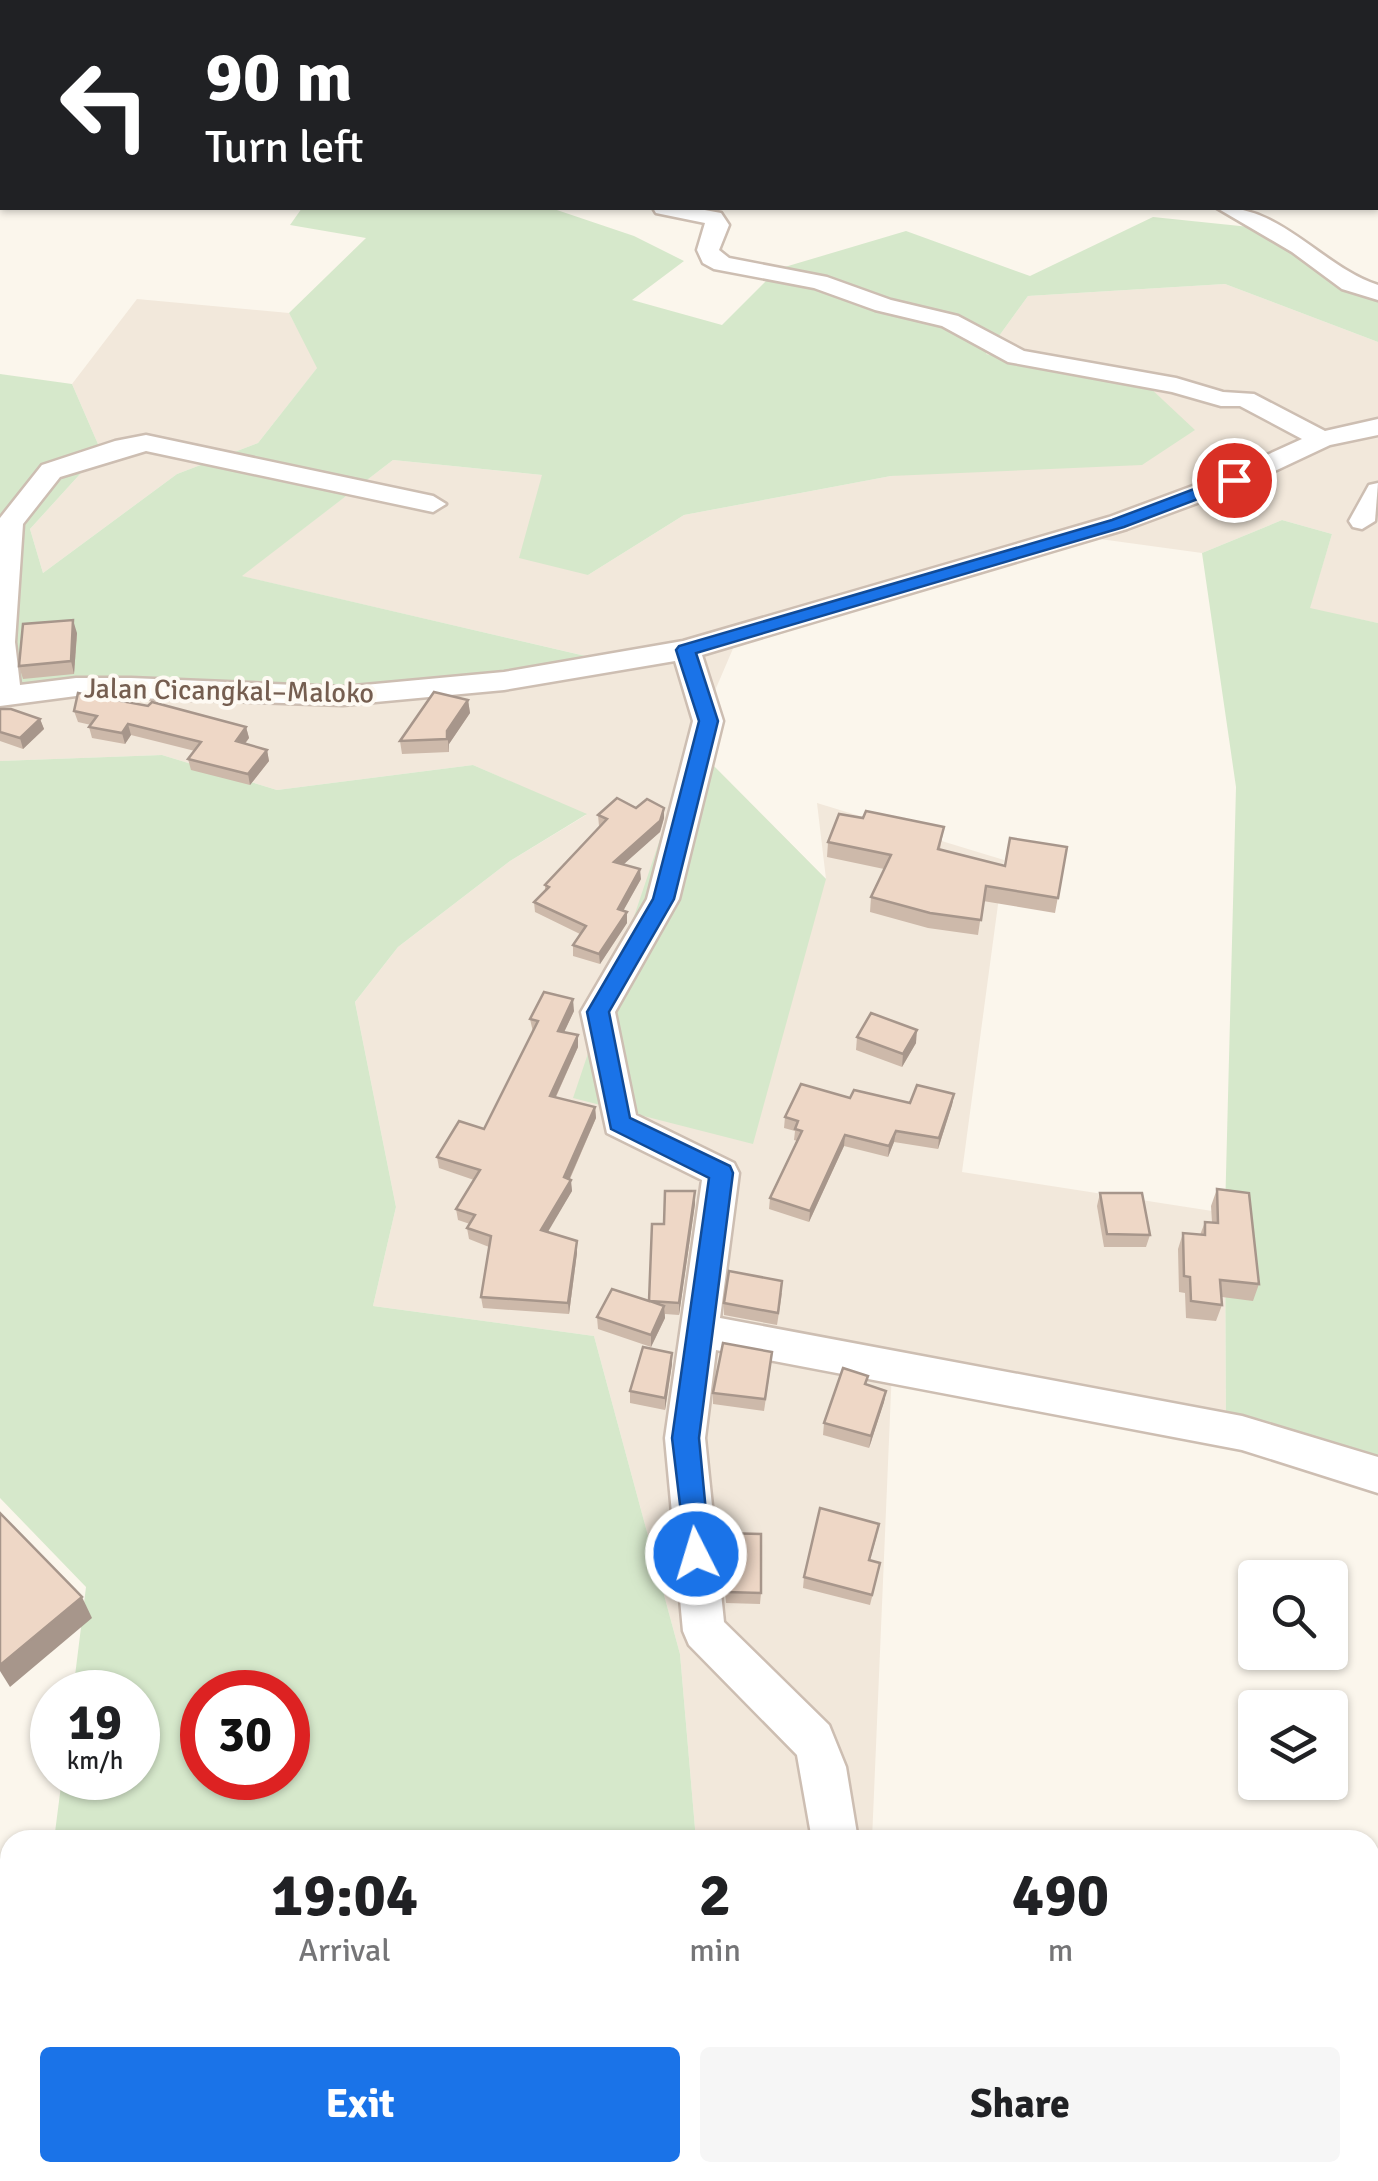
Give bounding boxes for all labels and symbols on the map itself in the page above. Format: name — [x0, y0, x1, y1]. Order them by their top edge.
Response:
pin — [1192, 438, 1277, 523]
street label: Jalan Cicangkal–Maloko — [84, 671, 374, 711]
position arrow — [644, 1502, 748, 1606]
speed limit sign: 30 — [180, 1670, 310, 1800]

